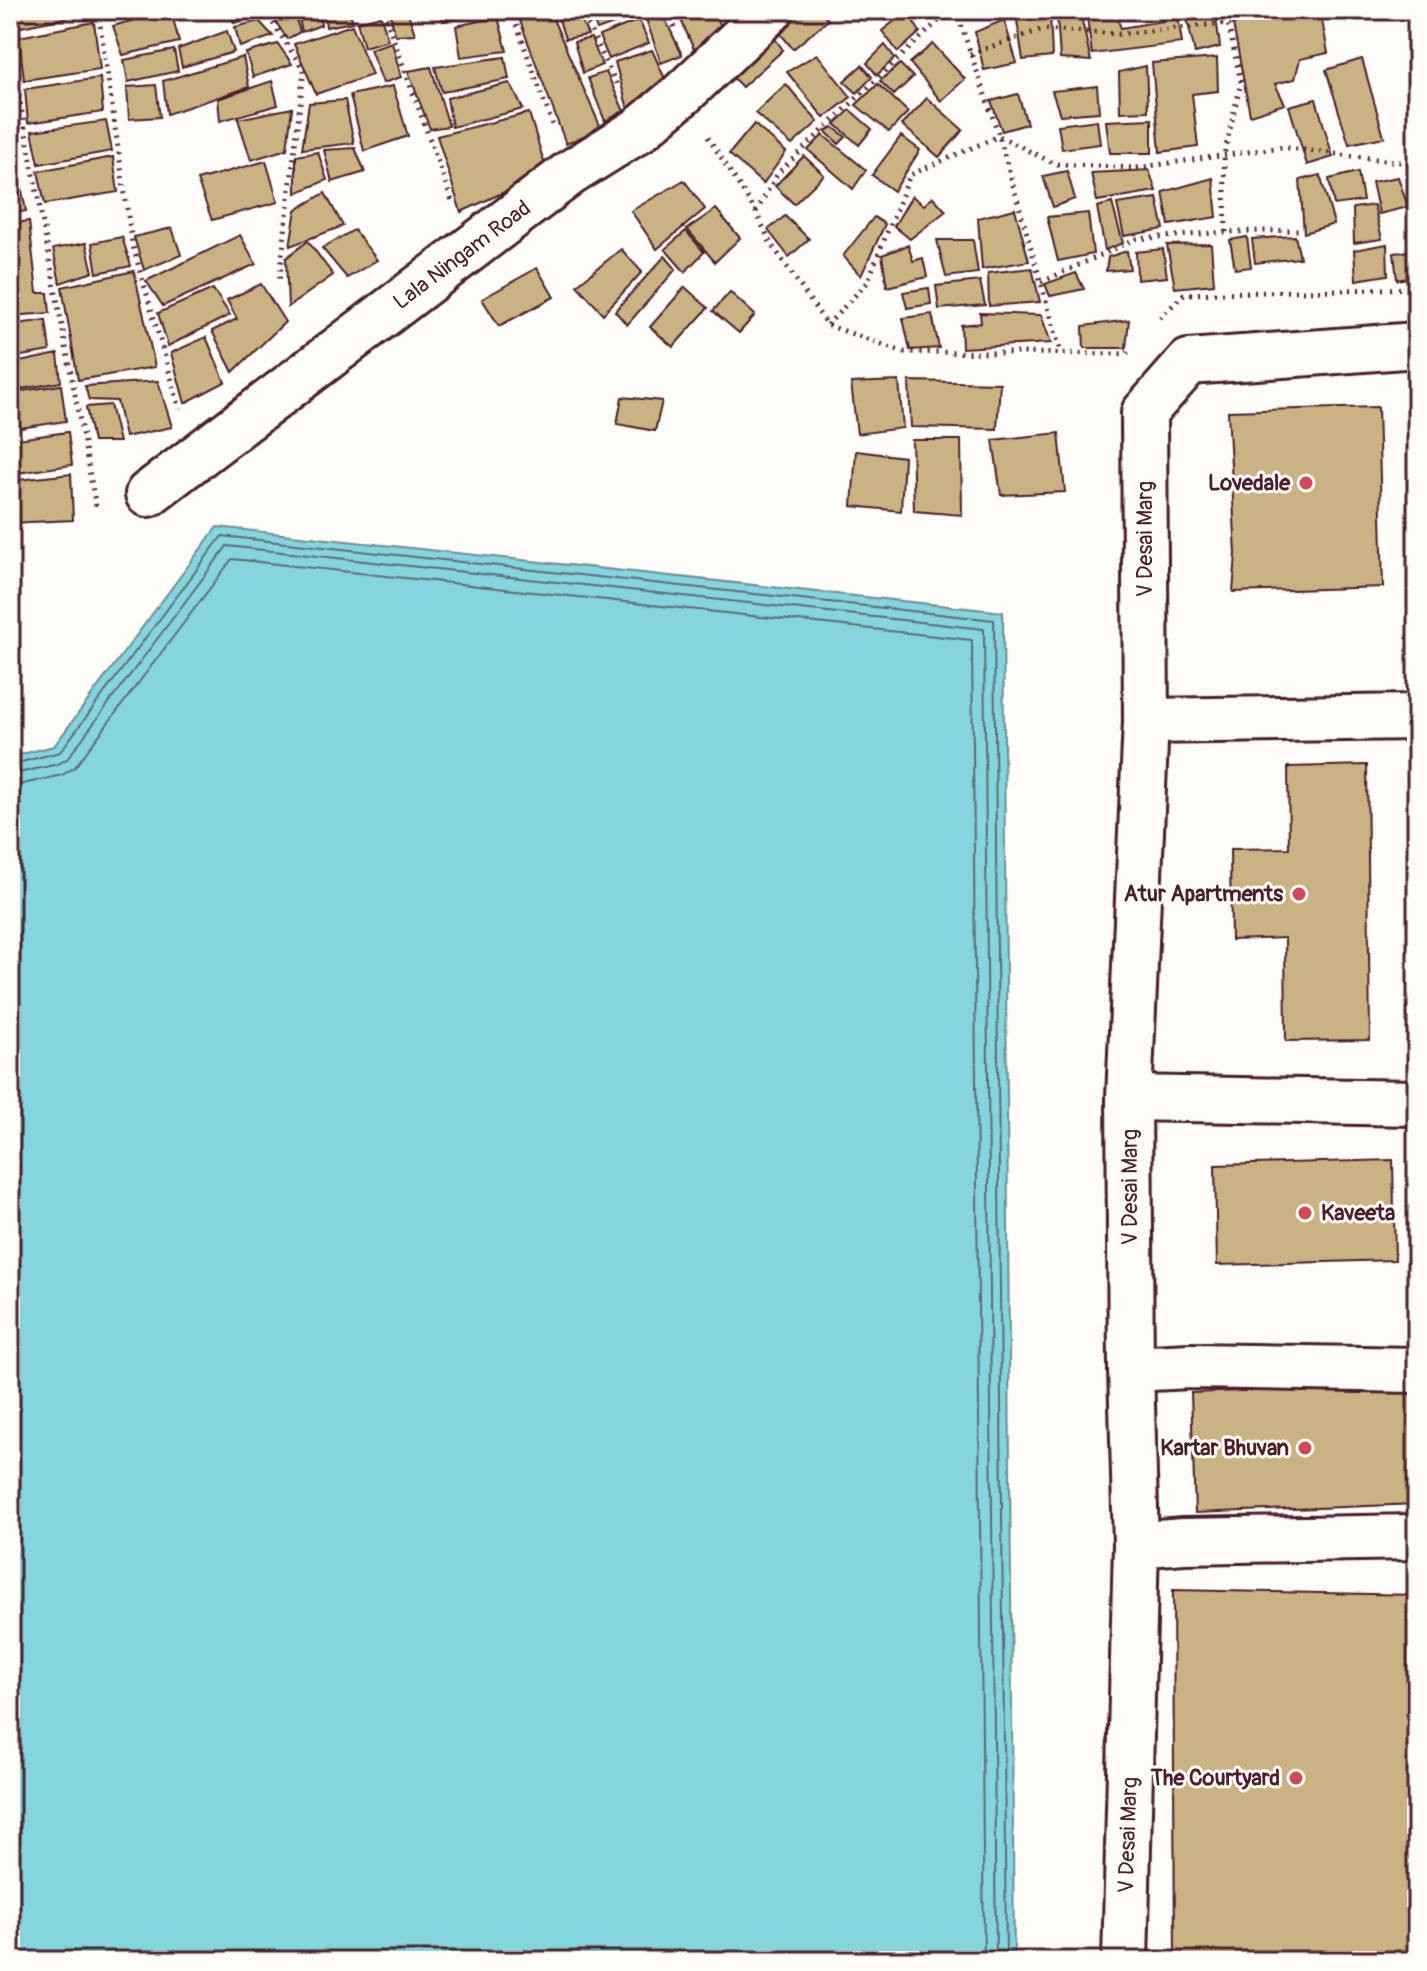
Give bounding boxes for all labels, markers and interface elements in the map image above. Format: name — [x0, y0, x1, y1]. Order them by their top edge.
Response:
street label: Lala Ningam Road — [388, 194, 536, 316]
place label: Lovedale — [1208, 469, 1291, 497]
marker: Lovedale — [1297, 474, 1315, 492]
street label: V Desai Marg — [1131, 481, 1159, 597]
place label: Atur Apartments — [1124, 880, 1283, 908]
marker: Atur Apartments — [1290, 885, 1308, 903]
street label: V Desai Marg — [1116, 1129, 1144, 1245]
place label: Kaveeta — [1321, 1199, 1395, 1227]
marker: Kaveeta — [1296, 1204, 1314, 1222]
place label: Kartar Bhuvan — [1160, 1434, 1289, 1462]
marker: Kartar Bhuvan — [1296, 1439, 1314, 1457]
place label: The Courtyard — [1150, 1764, 1280, 1792]
marker: The Courtyard — [1287, 1769, 1305, 1787]
street label: V Desai Marg — [1112, 1776, 1144, 1894]

